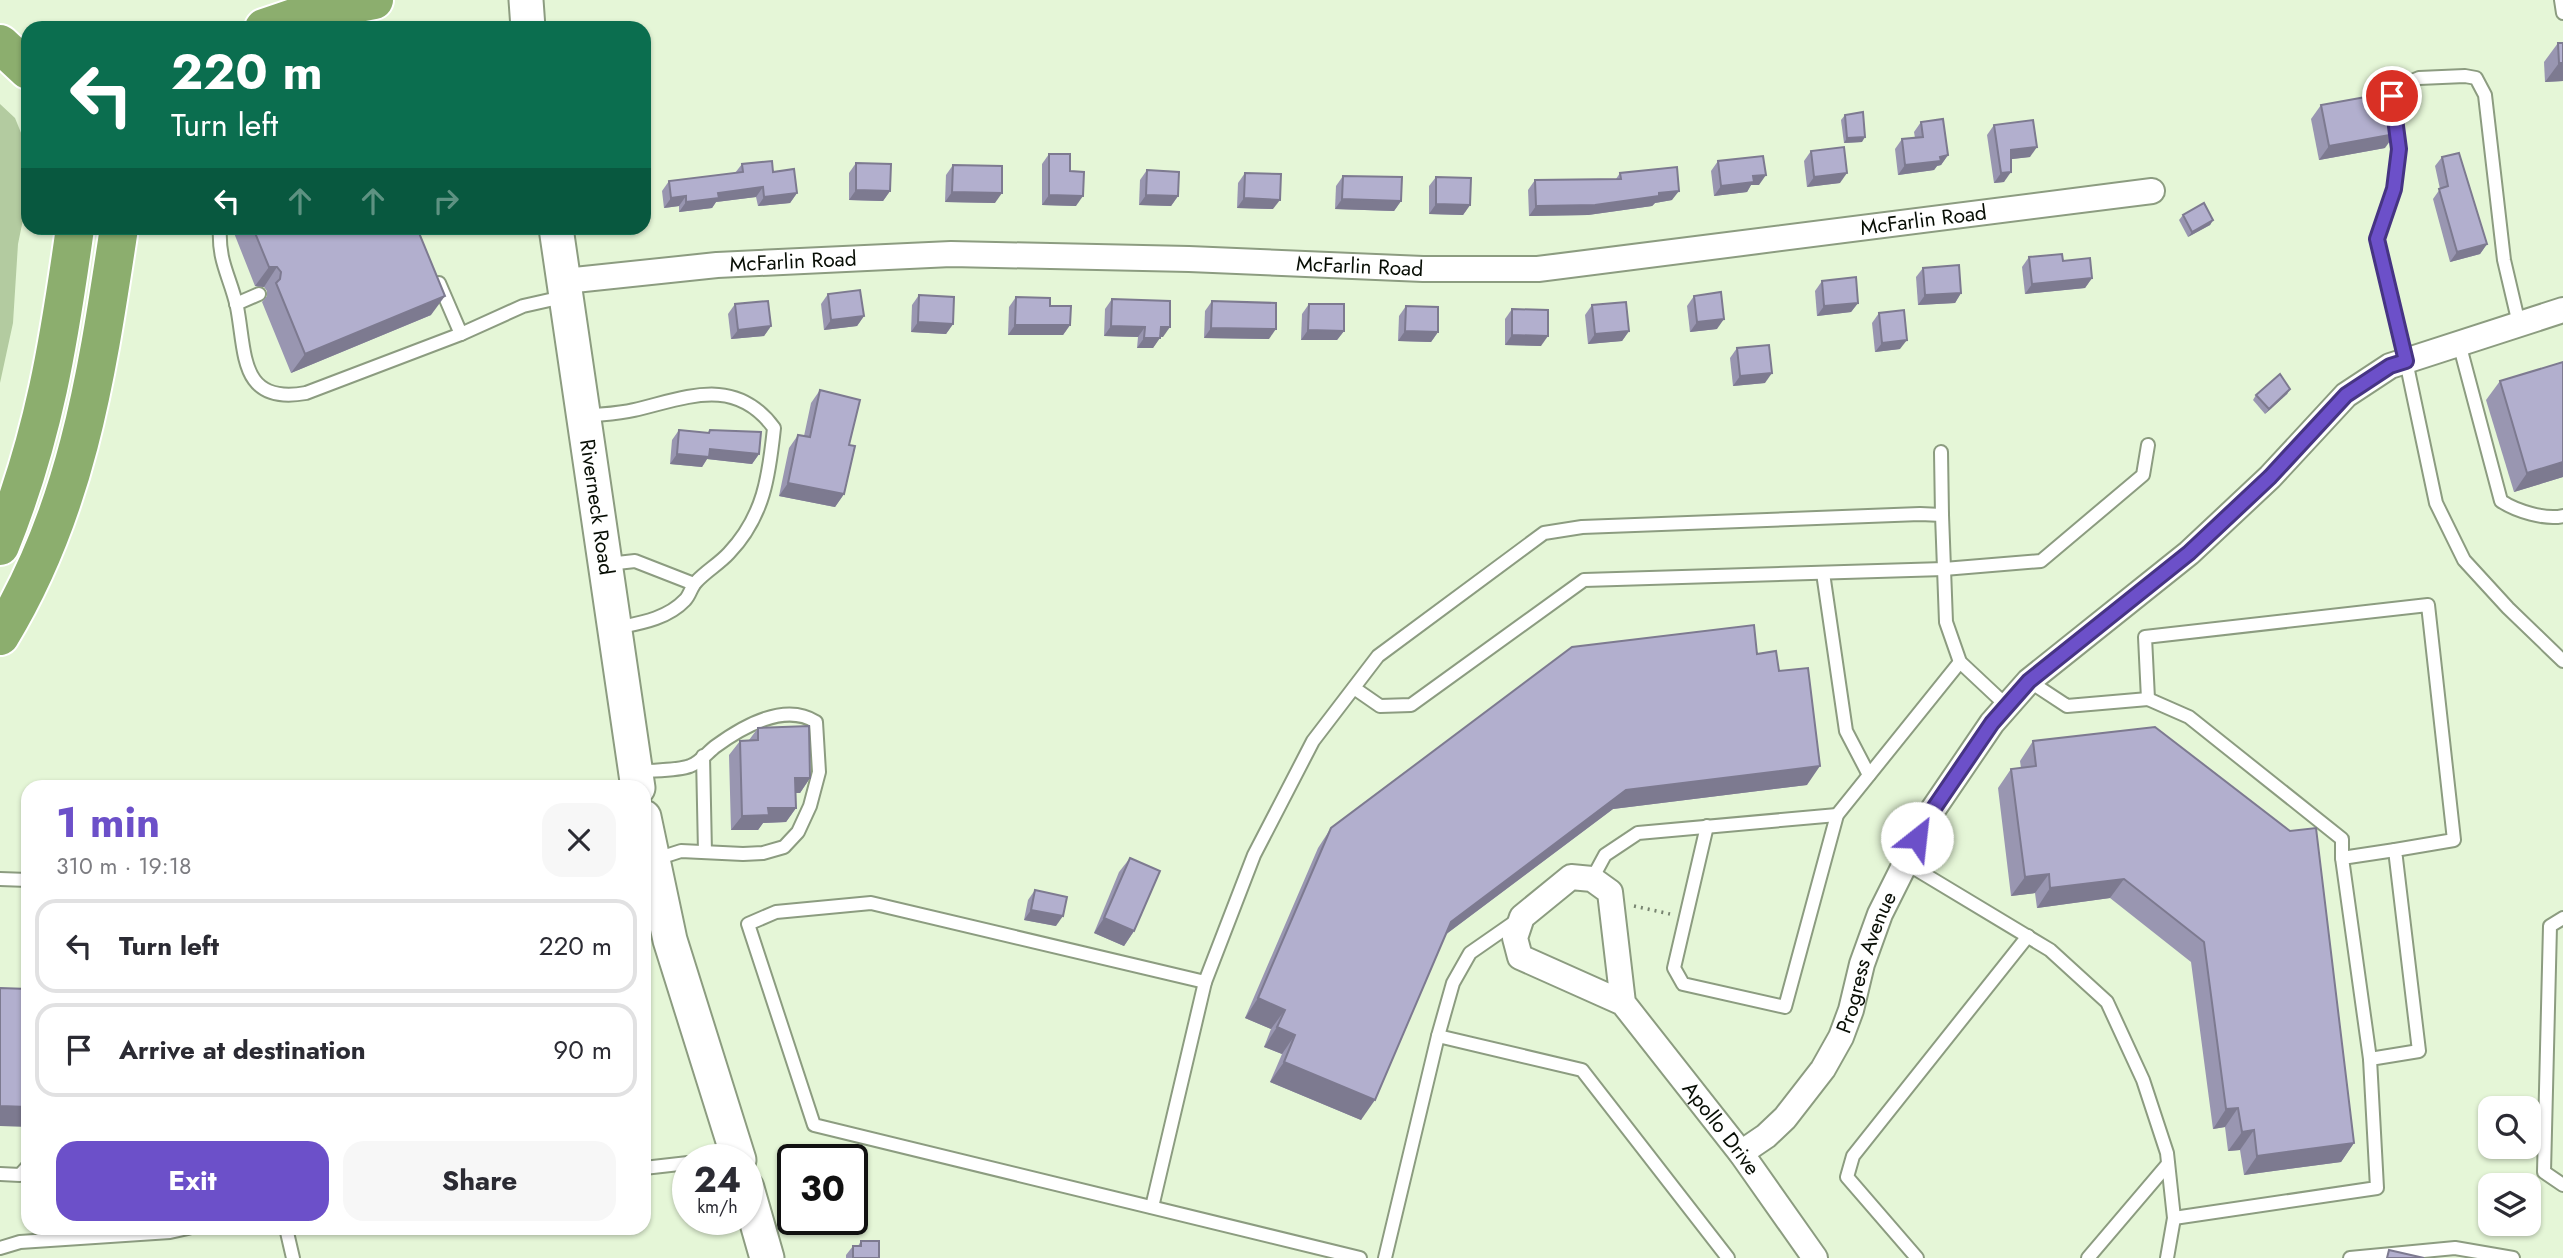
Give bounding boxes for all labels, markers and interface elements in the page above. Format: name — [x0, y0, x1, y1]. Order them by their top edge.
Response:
text: 220 m — [171, 37, 323, 107]
icon: left — [56, 49, 147, 140]
pin — [2362, 66, 2422, 126]
icon: arrive — [2373, 77, 2411, 115]
text: Turn left — [171, 102, 278, 148]
icon: left — [208, 182, 246, 220]
icon: ahead — [281, 182, 319, 220]
icon: ahead — [354, 182, 392, 220]
icon: right — [427, 182, 465, 220]
street label: McFarlin Road — [1859, 197, 1989, 243]
street label: McFarlin Road — [729, 243, 857, 279]
street label: McFarlin Road — [1295, 249, 1424, 284]
street label: Riverneck Road — [572, 437, 622, 577]
text: 1 min — [56, 792, 160, 853]
position arrow — [1880, 801, 1954, 875]
button: close — [542, 803, 616, 877]
text: 310 m · 19:18 — [56, 849, 192, 883]
street label: Progress Avenue — [1829, 886, 1904, 1038]
icon: left — [60, 927, 98, 965]
text: Turn left — [119, 927, 219, 965]
text: 220 m — [539, 927, 612, 965]
icon: arrive — [60, 1031, 98, 1069]
text: Arrive at destination — [119, 1031, 366, 1069]
text: 90 m — [553, 1031, 612, 1069]
street label: Apollo Drive — [1675, 1075, 1767, 1181]
map controls — [2478, 1096, 2541, 1236]
button: search — [2478, 1096, 2541, 1159]
button: Exit — [56, 1141, 329, 1221]
button: Share — [343, 1141, 616, 1221]
speed limit sign: 30 — [777, 1144, 868, 1235]
text: 24 — [694, 1155, 741, 1205]
button: layers — [2478, 1173, 2541, 1236]
text: km/h — [697, 1194, 738, 1220]

